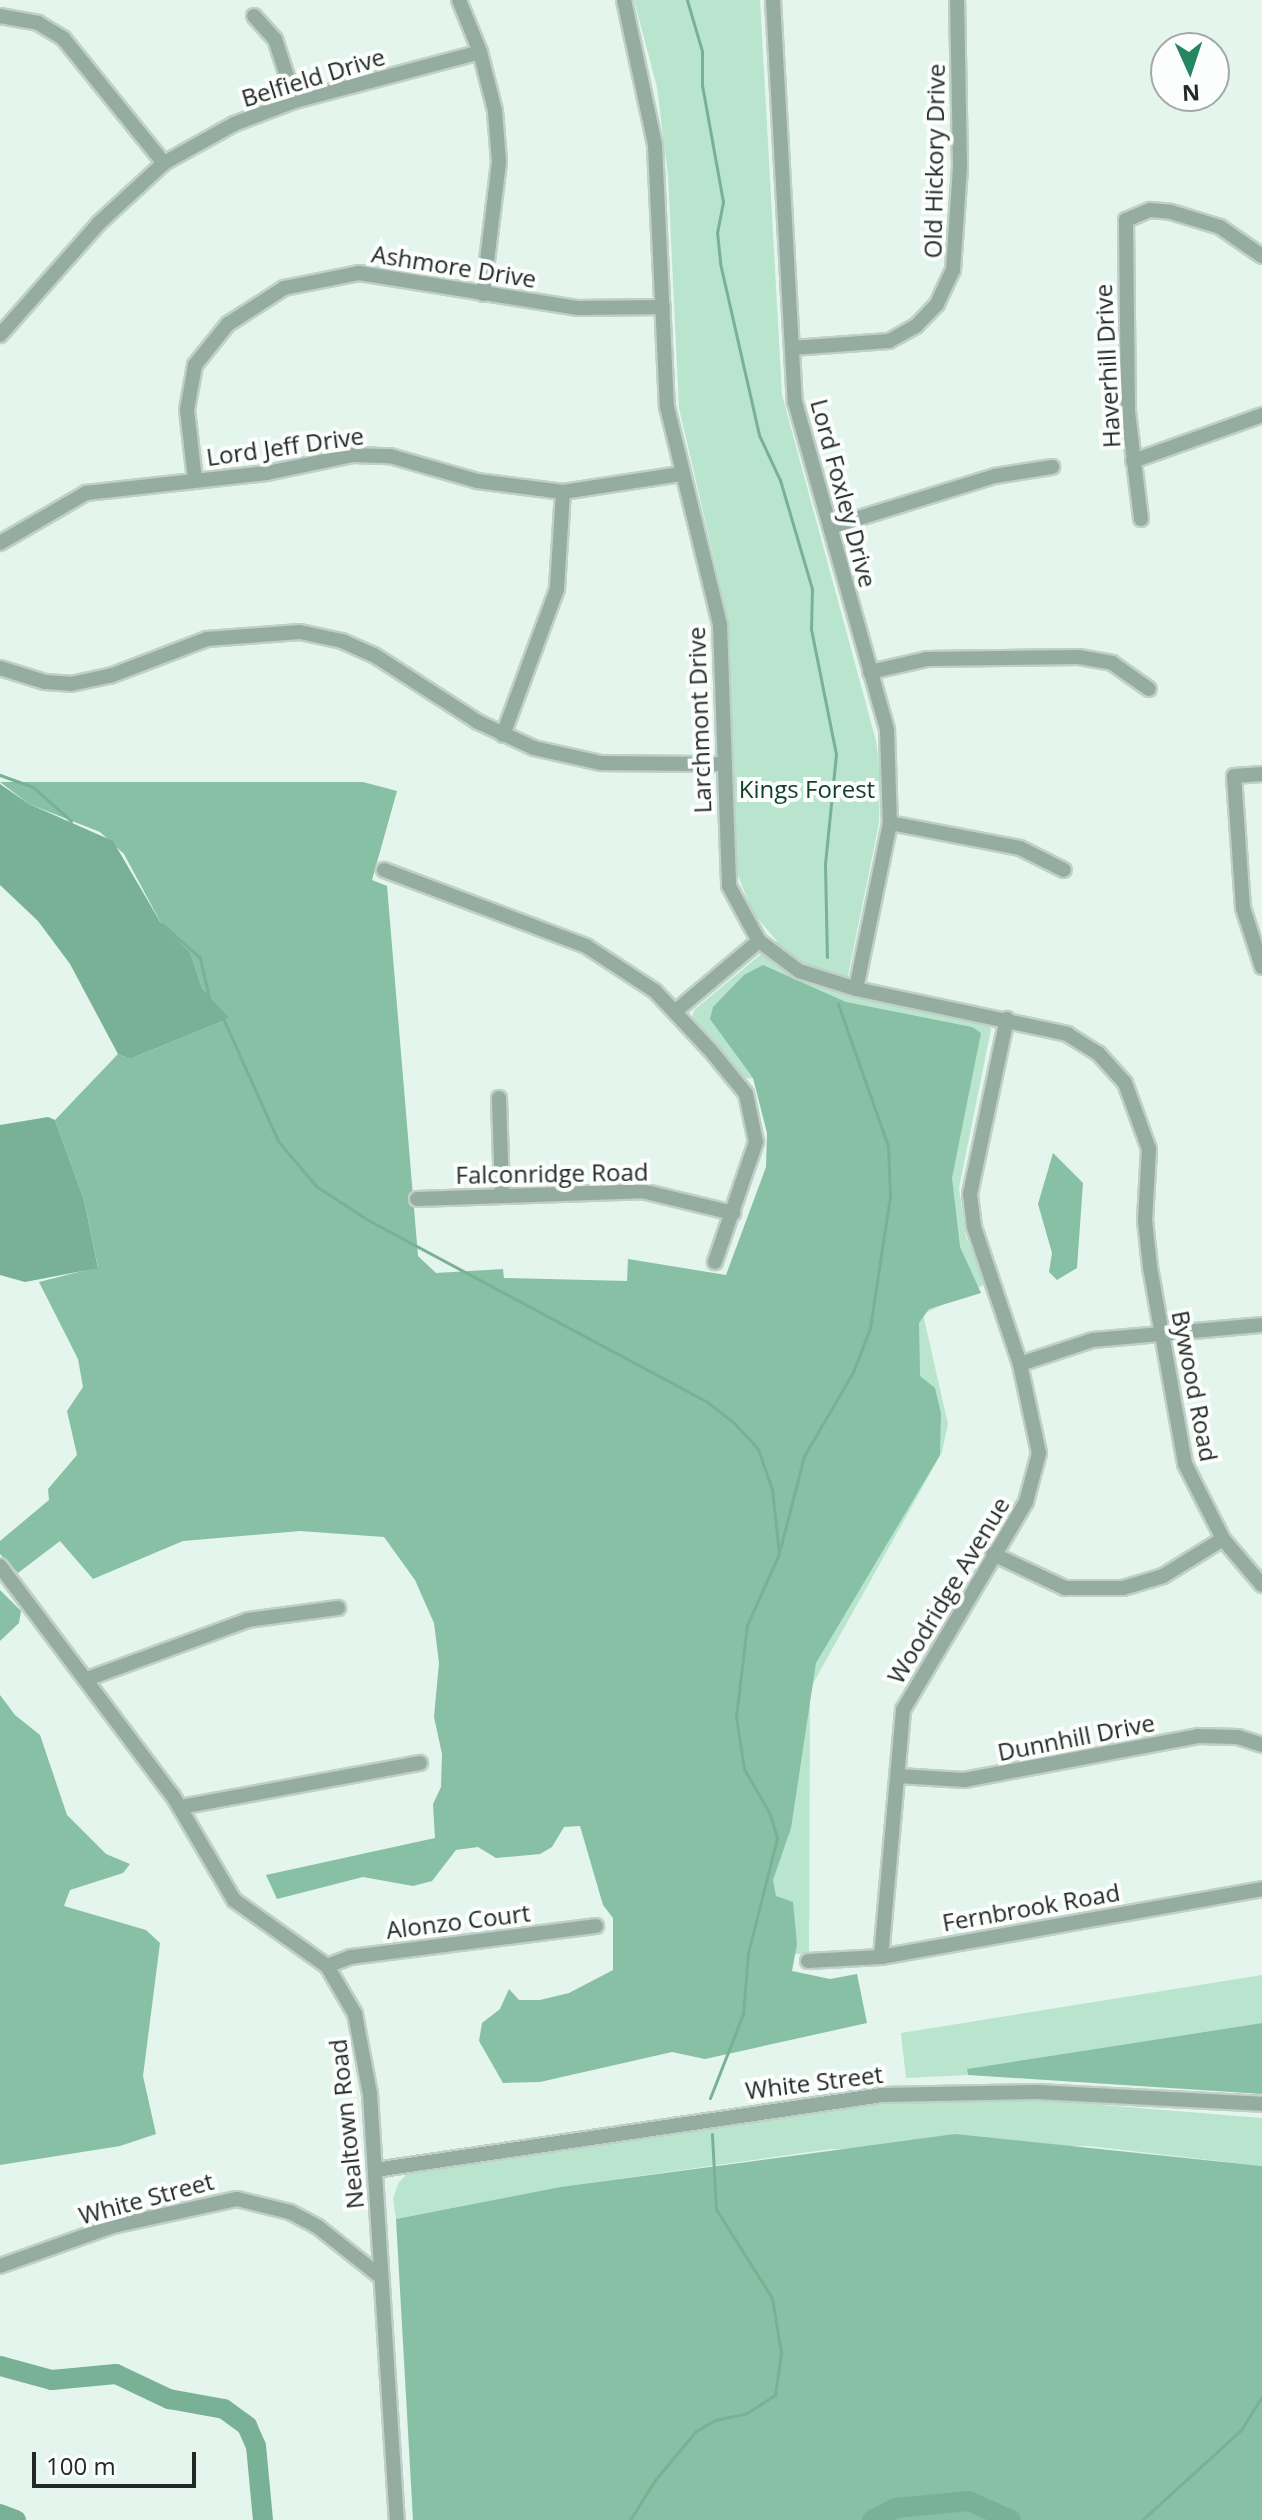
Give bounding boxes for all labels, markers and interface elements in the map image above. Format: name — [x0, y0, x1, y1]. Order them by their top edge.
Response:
north arrow — [1150, 32, 1230, 112]
street label: Belfield Drive — [238, 42, 388, 112]
street label: Old Hickory Drive — [918, 63, 950, 259]
text: N — [1181, 79, 1201, 109]
street label: Ashmore Drive — [370, 239, 538, 293]
street label: Haverhill Drive — [1088, 283, 1126, 449]
street label: Lord Foxley Drive — [805, 396, 883, 590]
street label: Lord Jeff Drive — [204, 421, 366, 471]
street label: Larchmont Drive — [681, 626, 717, 814]
park label: Kings Forest — [739, 775, 875, 803]
street label: Falconridge Road — [455, 1157, 649, 1189]
street label: Bywood Road — [1166, 1308, 1224, 1464]
street label: Woodridge Avenue — [881, 1491, 1015, 1689]
street label: Dunnhill Drive — [995, 1708, 1157, 1766]
street label: Fernbrook Road — [940, 1877, 1122, 1937]
street label: Alonzo Court — [384, 1898, 532, 1944]
street label: Nealtown Road — [323, 2038, 369, 2210]
street label: White Street — [744, 2059, 884, 2105]
street label: White Street — [76, 2166, 216, 2230]
scale bar — [36, 2436, 200, 2486]
text: 100 m — [46, 2449, 116, 2482]

